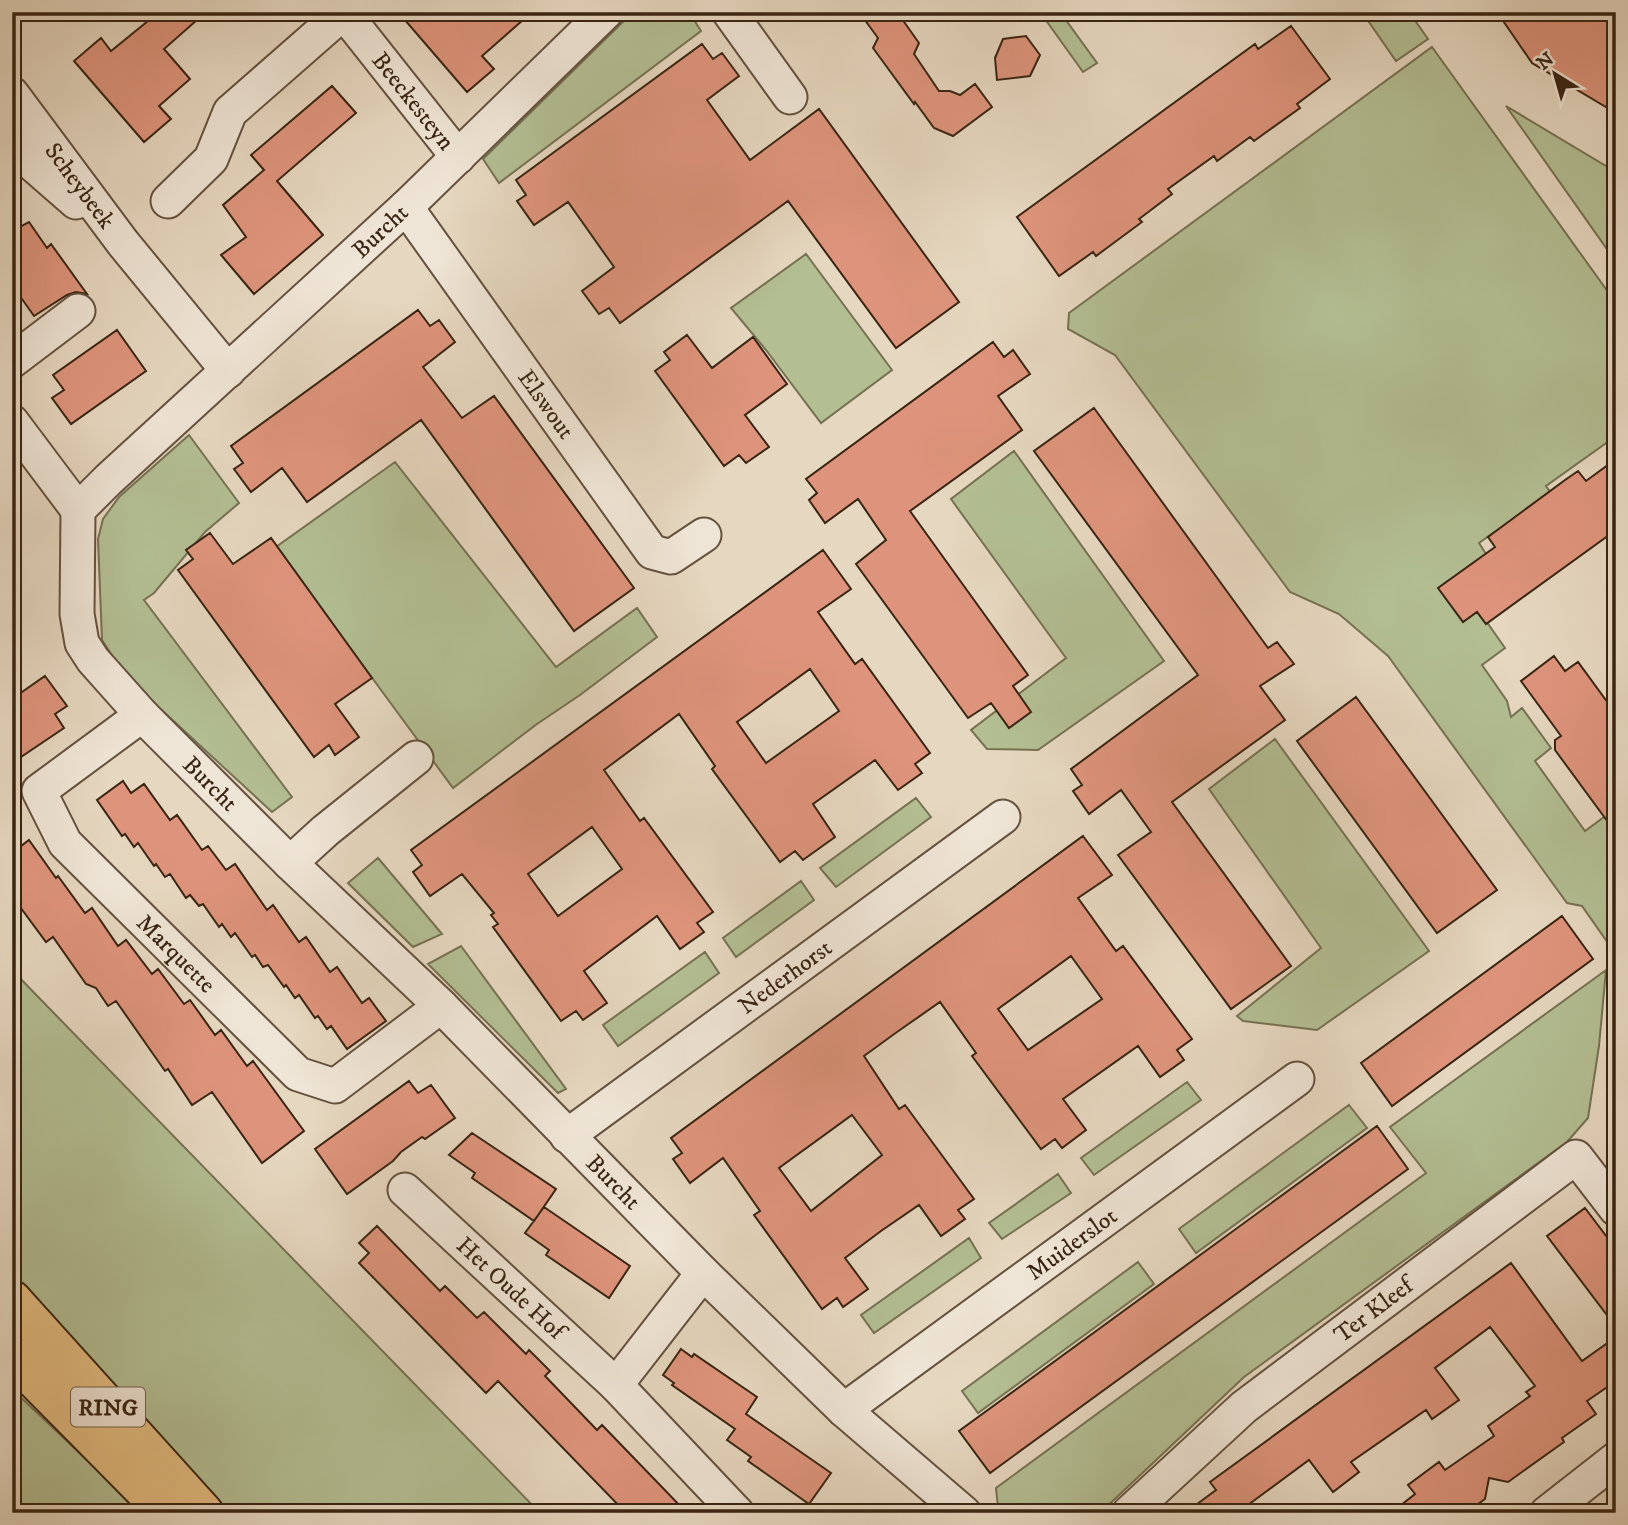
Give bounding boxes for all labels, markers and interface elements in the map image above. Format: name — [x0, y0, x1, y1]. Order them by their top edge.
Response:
north arrow — [1520, 38, 1590, 108]
street label: Beeckesteyn — [365, 46, 461, 157]
text: N — [1533, 48, 1559, 76]
street label: Scheybeek — [37, 137, 121, 235]
street label: Burcht — [346, 198, 415, 265]
street label: Elswout — [511, 364, 581, 446]
street label: Burcht — [176, 750, 244, 818]
street label: Marquette — [130, 908, 222, 1000]
street label: Nederhorst — [733, 933, 838, 1022]
street label: Burcht — [579, 1149, 647, 1217]
street label: Muiderslot — [1021, 1201, 1124, 1287]
street label: Het Oude Hof — [449, 1231, 573, 1348]
street label: Ter Kleef — [1328, 1269, 1422, 1350]
road number: RING — [71, 1388, 145, 1426]

